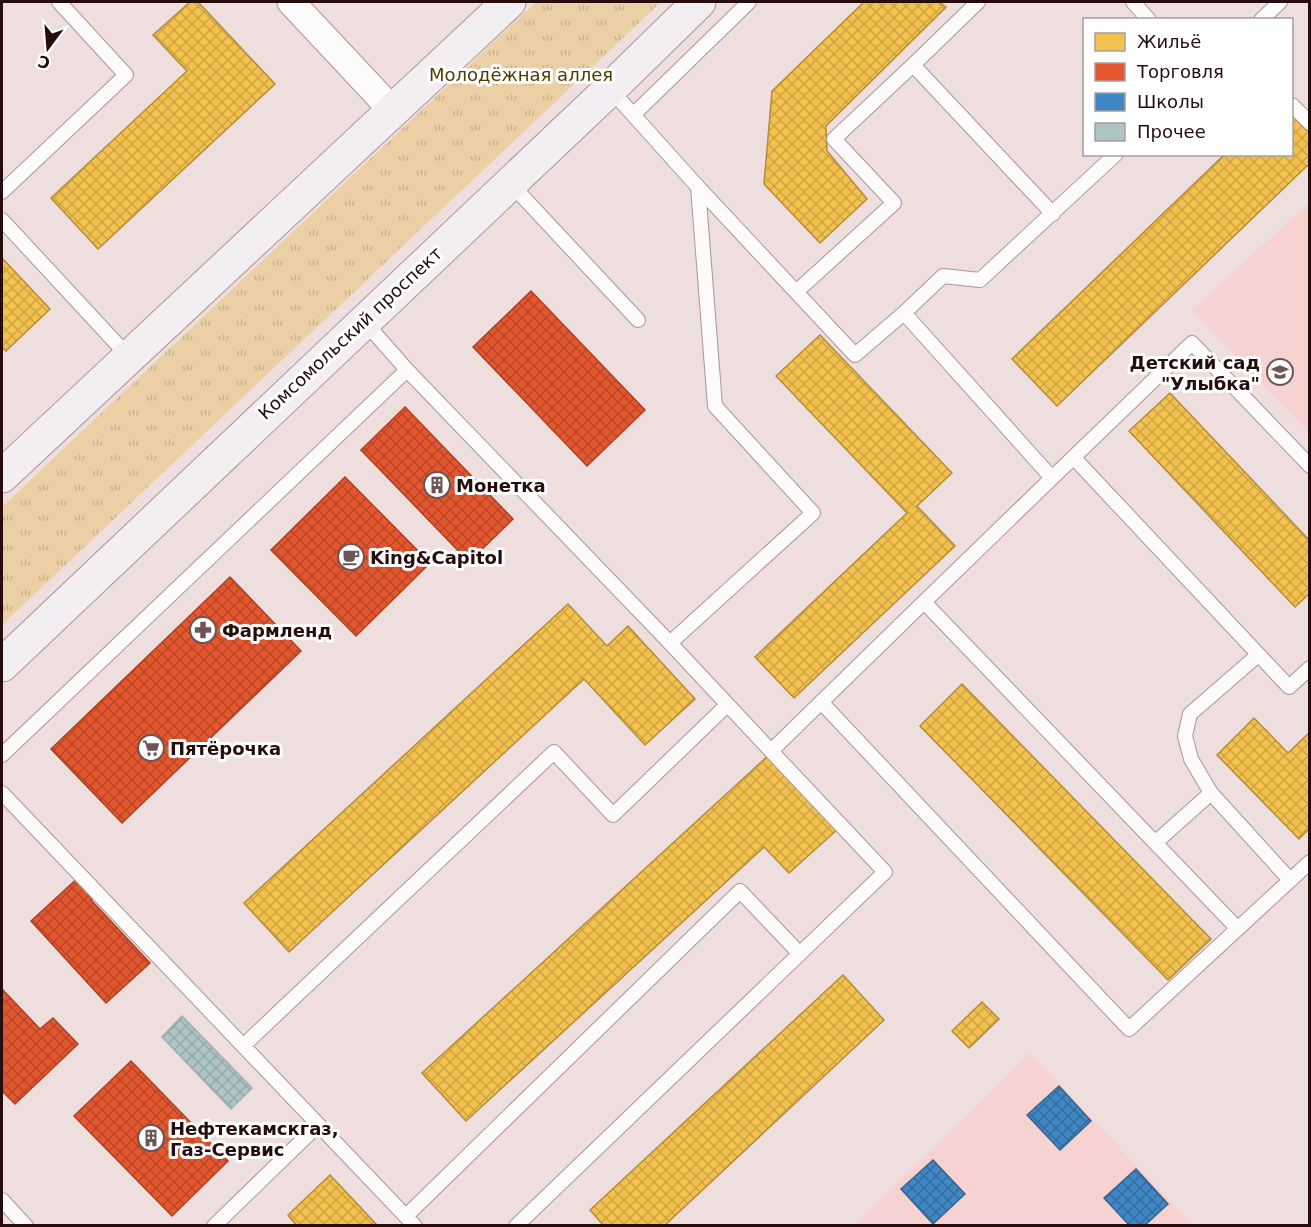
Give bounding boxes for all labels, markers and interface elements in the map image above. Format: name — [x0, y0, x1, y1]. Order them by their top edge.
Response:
north arrow — [18, 18, 78, 78]
legend — [1083, 18, 1293, 156]
text: Жильё — [1137, 31, 1201, 52]
text: С — [36, 51, 52, 73]
text: Торговля — [1136, 61, 1224, 82]
park label: Молодёжная аллея — [429, 64, 613, 85]
text: Школы — [1137, 91, 1204, 112]
text: Прочее — [1137, 121, 1206, 142]
street label: Комсомольский проспект — [254, 242, 446, 424]
place label: Детский сад "Улыбка" — [1130, 352, 1260, 394]
school or university icon: Детский сад "Улыбка" — [1265, 357, 1295, 387]
building icon: Монетка — [422, 470, 452, 500]
place label: Монетка — [456, 475, 546, 496]
cafe icon: King&Capitol — [336, 542, 366, 572]
place label: King&Capitol — [370, 547, 503, 568]
pharmacy icon: Фармленд — [188, 615, 218, 645]
place label: Фармленд — [222, 620, 332, 641]
supermarket icon: Пятёрочка — [136, 733, 166, 763]
place label: Пятёрочка — [170, 738, 281, 759]
place label: Нефтекамскгаз, Газ-Сервис — [170, 1118, 339, 1160]
building icon: Нефтекамскгаз, Газ-Сервис — [136, 1123, 166, 1153]

